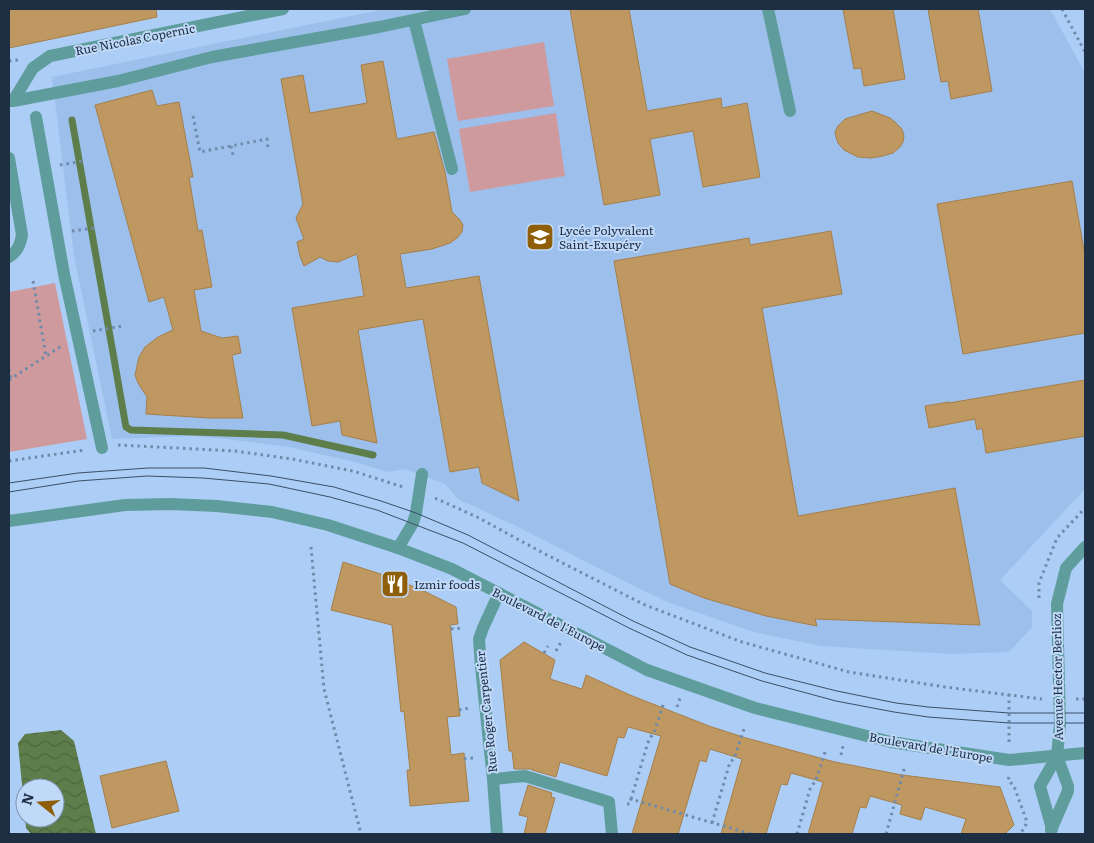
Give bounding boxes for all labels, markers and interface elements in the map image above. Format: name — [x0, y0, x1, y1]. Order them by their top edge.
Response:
street label: Rue Nicolas Copernic — [74, 19, 196, 59]
place label: Lycée Polyvalent Saint-Exupéry — [559, 221, 654, 253]
school or university icon: Lycée Polyvalent Saint-Exupéry — [525, 222, 555, 252]
restaurant icon: Izmir foods — [380, 569, 410, 599]
place label: Izmir foods — [414, 575, 480, 593]
street label: Boulevard de l'Europe — [489, 583, 609, 655]
street label: Avenue Hector Berlioz — [1047, 613, 1067, 741]
street label: Rue Roger Carpentier — [471, 650, 501, 774]
street label: Boulevard de l'Europe — [868, 727, 994, 767]
north arrow — [15, 778, 65, 828]
text: N — [15, 790, 38, 807]

